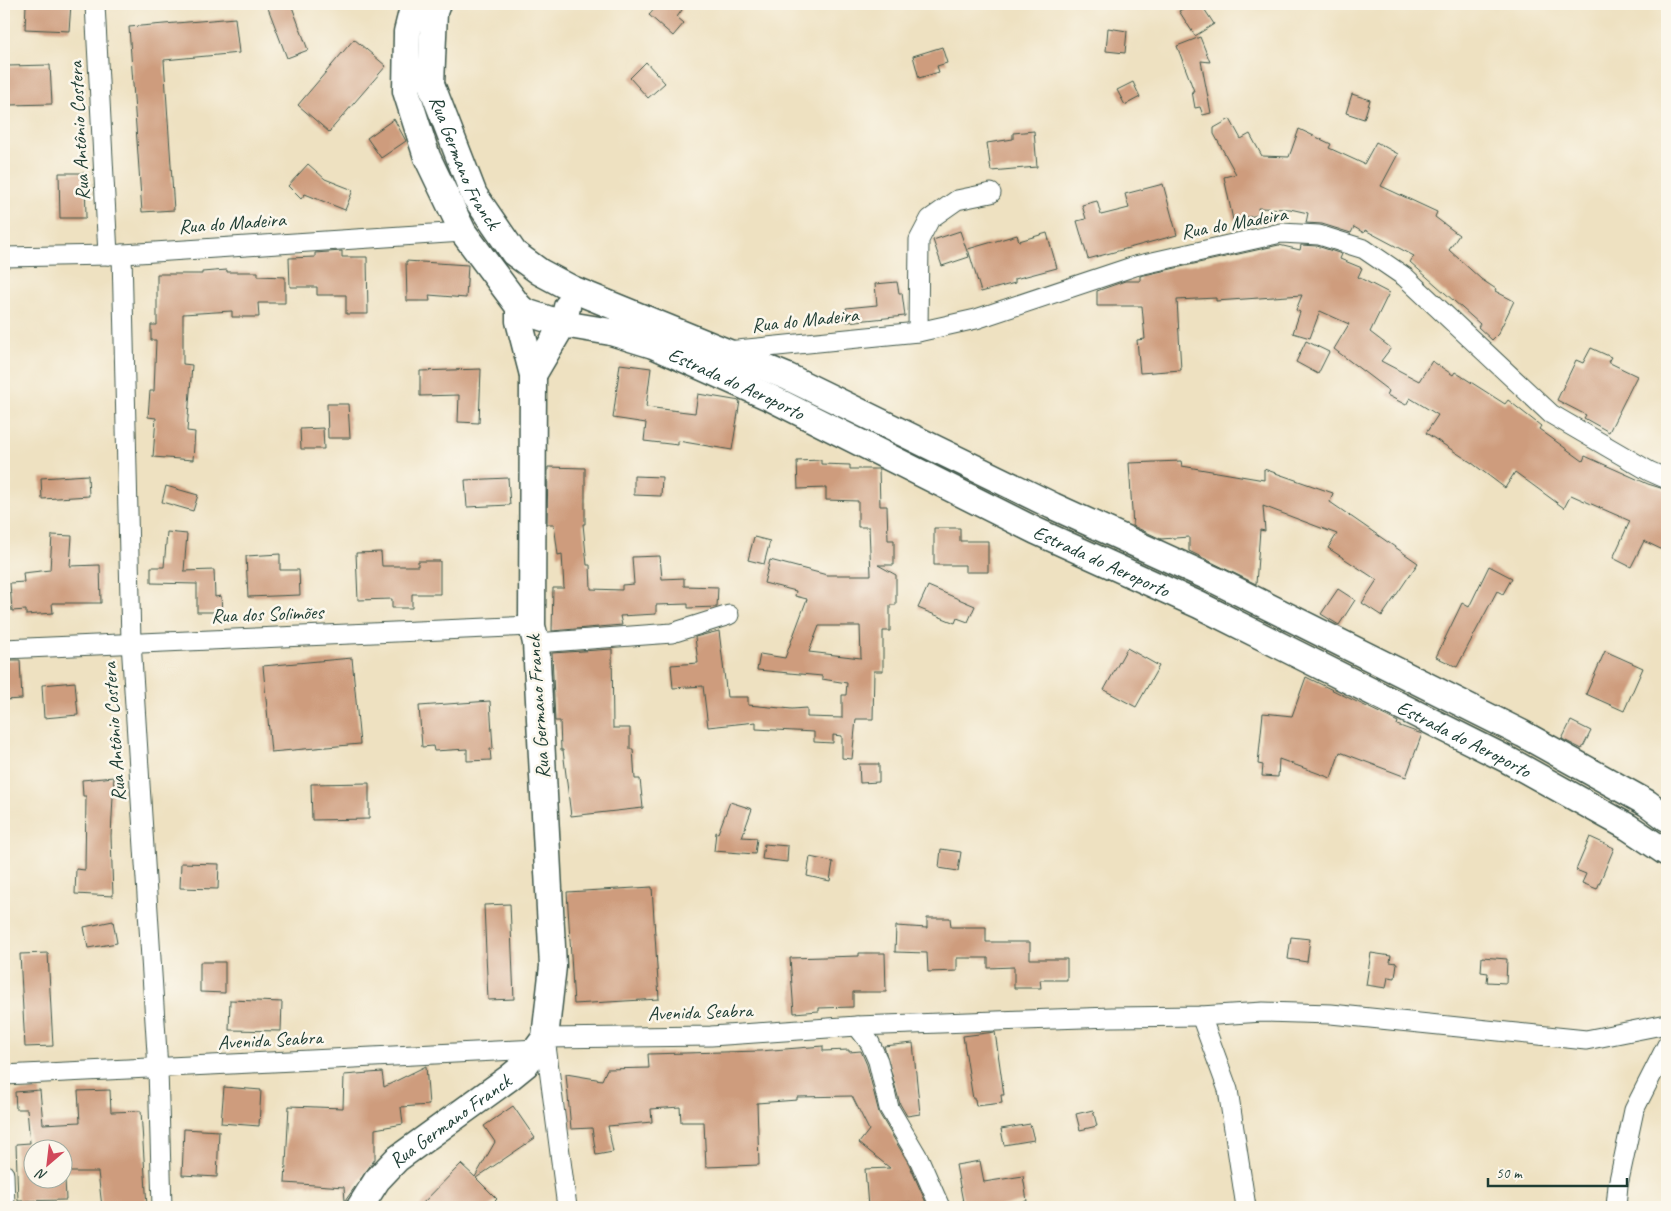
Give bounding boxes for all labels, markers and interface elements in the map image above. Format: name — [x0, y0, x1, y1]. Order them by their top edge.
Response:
street label: Rua Antônio Costera — [63, 59, 95, 201]
street label: Rua Germano Franck — [424, 92, 507, 235]
street label: Rua do Madeira — [1179, 201, 1290, 245]
street label: Rua do Madeira — [178, 207, 288, 239]
street label: Rua do Madeira — [750, 302, 861, 338]
street label: Estrada do Aeroporto — [665, 341, 809, 426]
street label: Estrada do Aeroporto — [1029, 519, 1174, 603]
street label: Rua dos Solimões — [210, 599, 326, 628]
street label: Rua Germano Franck — [520, 633, 555, 780]
street label: Rua Antônio Costera — [97, 660, 131, 802]
street label: Estrada do Aeroporto — [1393, 694, 1536, 783]
street label: Avenida Seabra — [647, 998, 755, 1026]
street label: Avenida Seabra — [217, 1025, 325, 1055]
street label: Rua Germano Franck — [383, 1068, 517, 1173]
north arrow — [22, 1138, 72, 1188]
scale bar — [1488, 1156, 1627, 1188]
text: N — [32, 1164, 50, 1185]
text: 50 m — [1496, 1164, 1523, 1183]

